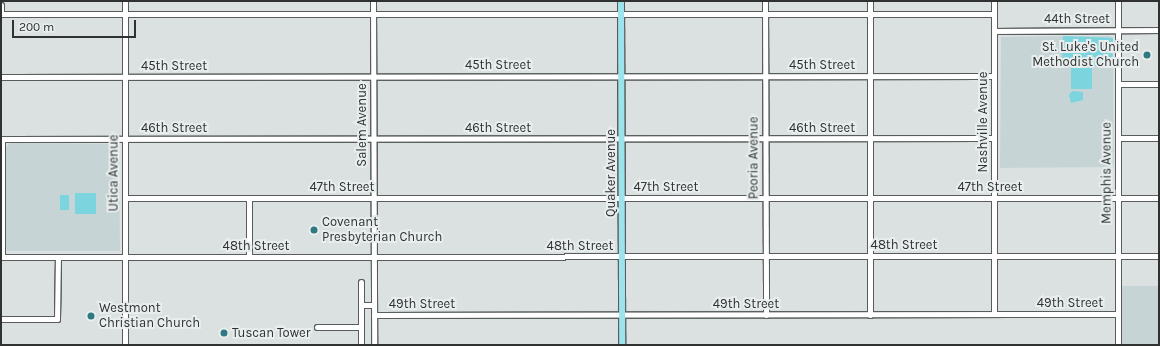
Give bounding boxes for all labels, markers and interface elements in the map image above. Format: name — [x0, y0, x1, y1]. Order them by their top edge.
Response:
street label: 44th Street — [1044, 11, 1110, 27]
scale bar — [14, 12, 138, 38]
text: 200 m — [19, 20, 54, 34]
place label: St. Luke's United Methodist Church — [1032, 40, 1139, 71]
marker: St. Luke's United Methodist Church — [1142, 50, 1152, 60]
street label: 45th Street — [465, 57, 531, 73]
street label: 45th Street — [789, 57, 855, 73]
street label: 45th Street — [141, 58, 207, 74]
street label: Nashville Avenue — [975, 72, 991, 172]
street label: Salem Avenue — [354, 83, 370, 167]
street label: Peoria Avenue — [746, 117, 762, 199]
street label: 46th Street — [141, 120, 207, 136]
street label: 46th Street — [465, 120, 531, 136]
street label: 46th Street — [789, 120, 855, 136]
street label: Memphis Avenue — [1099, 122, 1115, 224]
street label: Quaker Avenue — [603, 129, 619, 217]
street label: Utica Avenue — [106, 135, 122, 211]
street label: 47th Street — [310, 179, 374, 195]
street label: 47th Street — [634, 179, 698, 195]
street label: 47th Street — [958, 179, 1022, 195]
place label: Covenant Presbyterian Church — [322, 215, 442, 246]
marker: Covenant Presbyterian Church — [309, 225, 319, 235]
street label: 48th Street — [871, 237, 937, 253]
street label: 48th Street — [223, 238, 289, 254]
street label: 48th Street — [547, 238, 613, 254]
street label: 49th Street — [1037, 295, 1103, 311]
street label: 49th Street — [389, 296, 455, 312]
street label: 49th Street — [713, 296, 779, 312]
place label: Westmont Christian Church — [99, 301, 200, 332]
marker: Westmont Christian Church — [86, 311, 96, 321]
place label: Tuscan Tower — [232, 325, 310, 341]
marker: Tuscan Tower — [219, 328, 229, 338]

